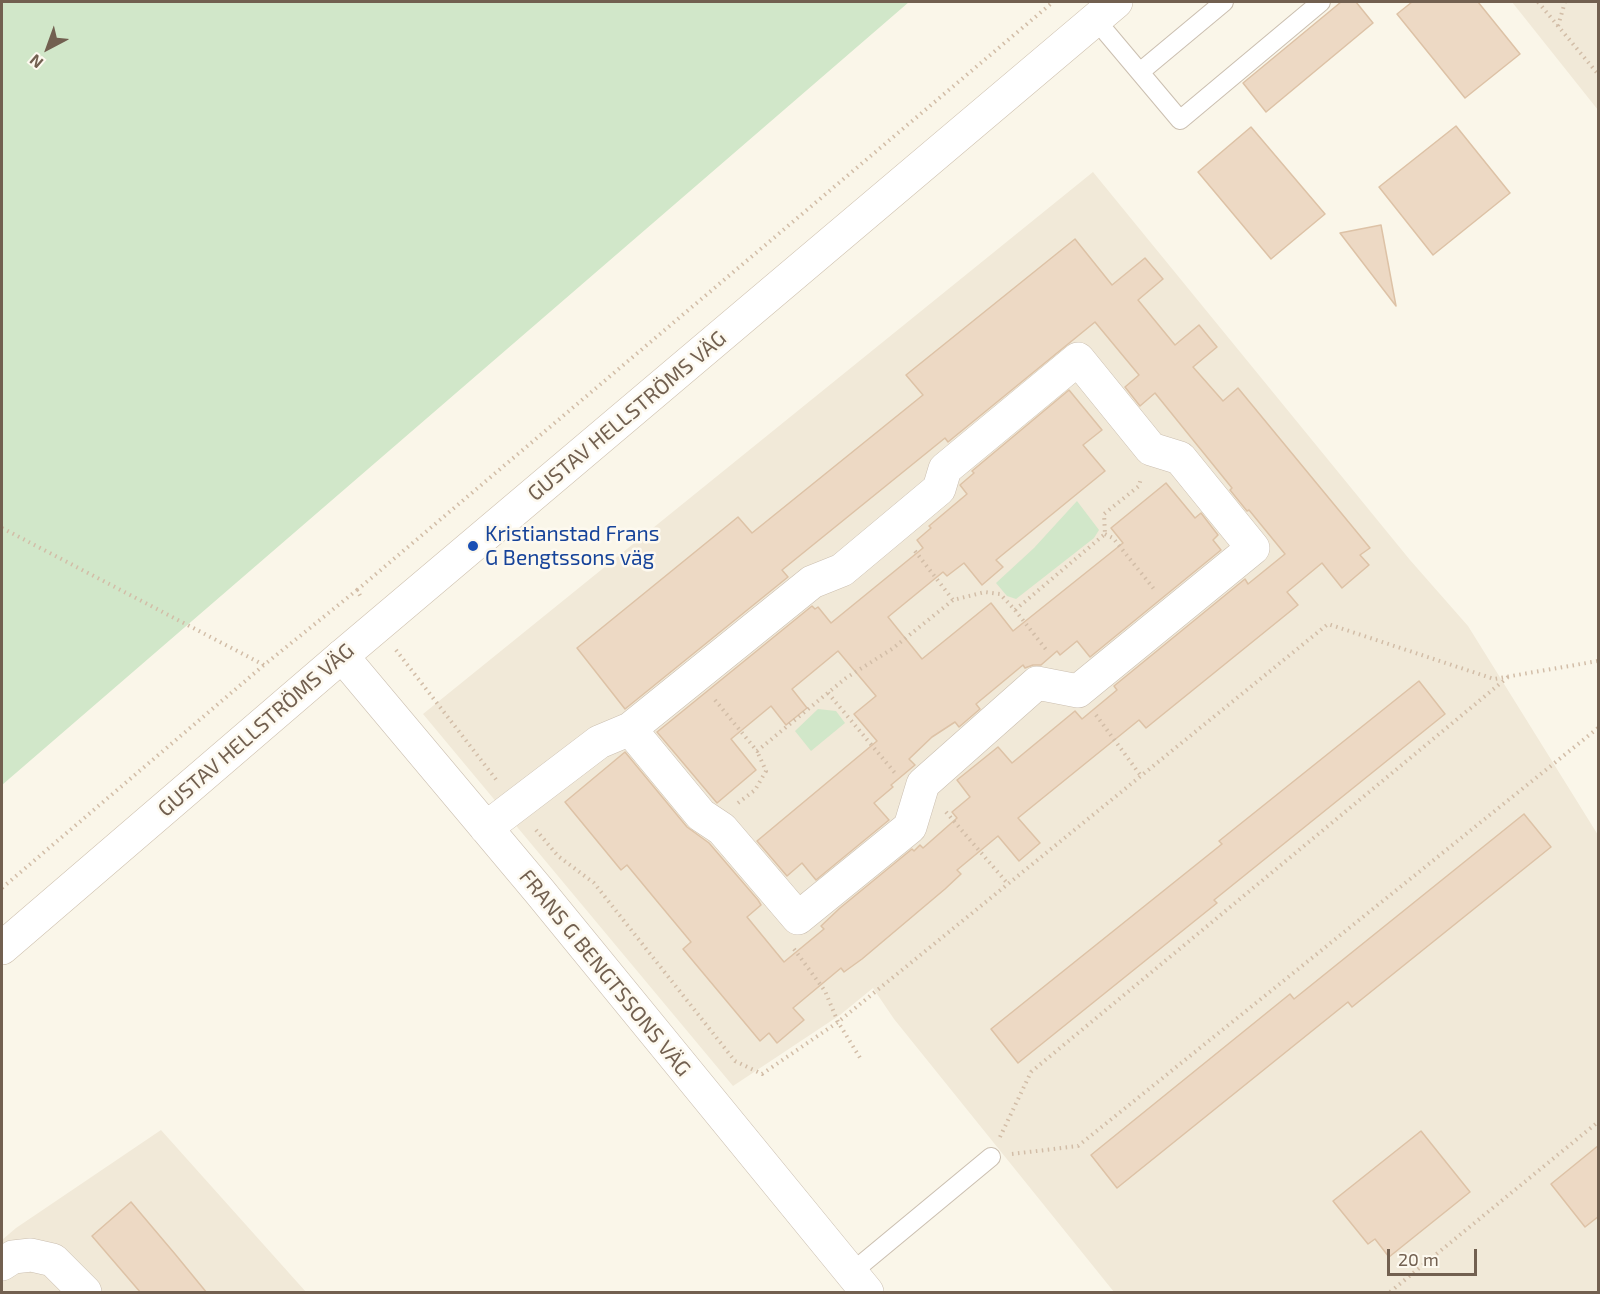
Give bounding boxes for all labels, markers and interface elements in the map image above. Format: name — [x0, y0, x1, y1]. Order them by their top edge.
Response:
north arrow — [18, 18, 78, 78]
text: N — [25, 51, 46, 73]
street label: GUSTAV HELLSTRÖMS VÄG — [523, 326, 731, 506]
place label: Kristianstad Frans G Bengtssons väg — [485, 521, 659, 571]
marker: Kristianstad Frans G Bengtssons väg — [466, 539, 480, 553]
street label: GUSTAV HELLSTRÖMS VÄG — [153, 638, 359, 822]
street label: FRANS G BENGTSSONS VÄG — [514, 865, 696, 1081]
scale bar — [1390, 1237, 1480, 1275]
text: 20 m — [1398, 1248, 1439, 1270]

